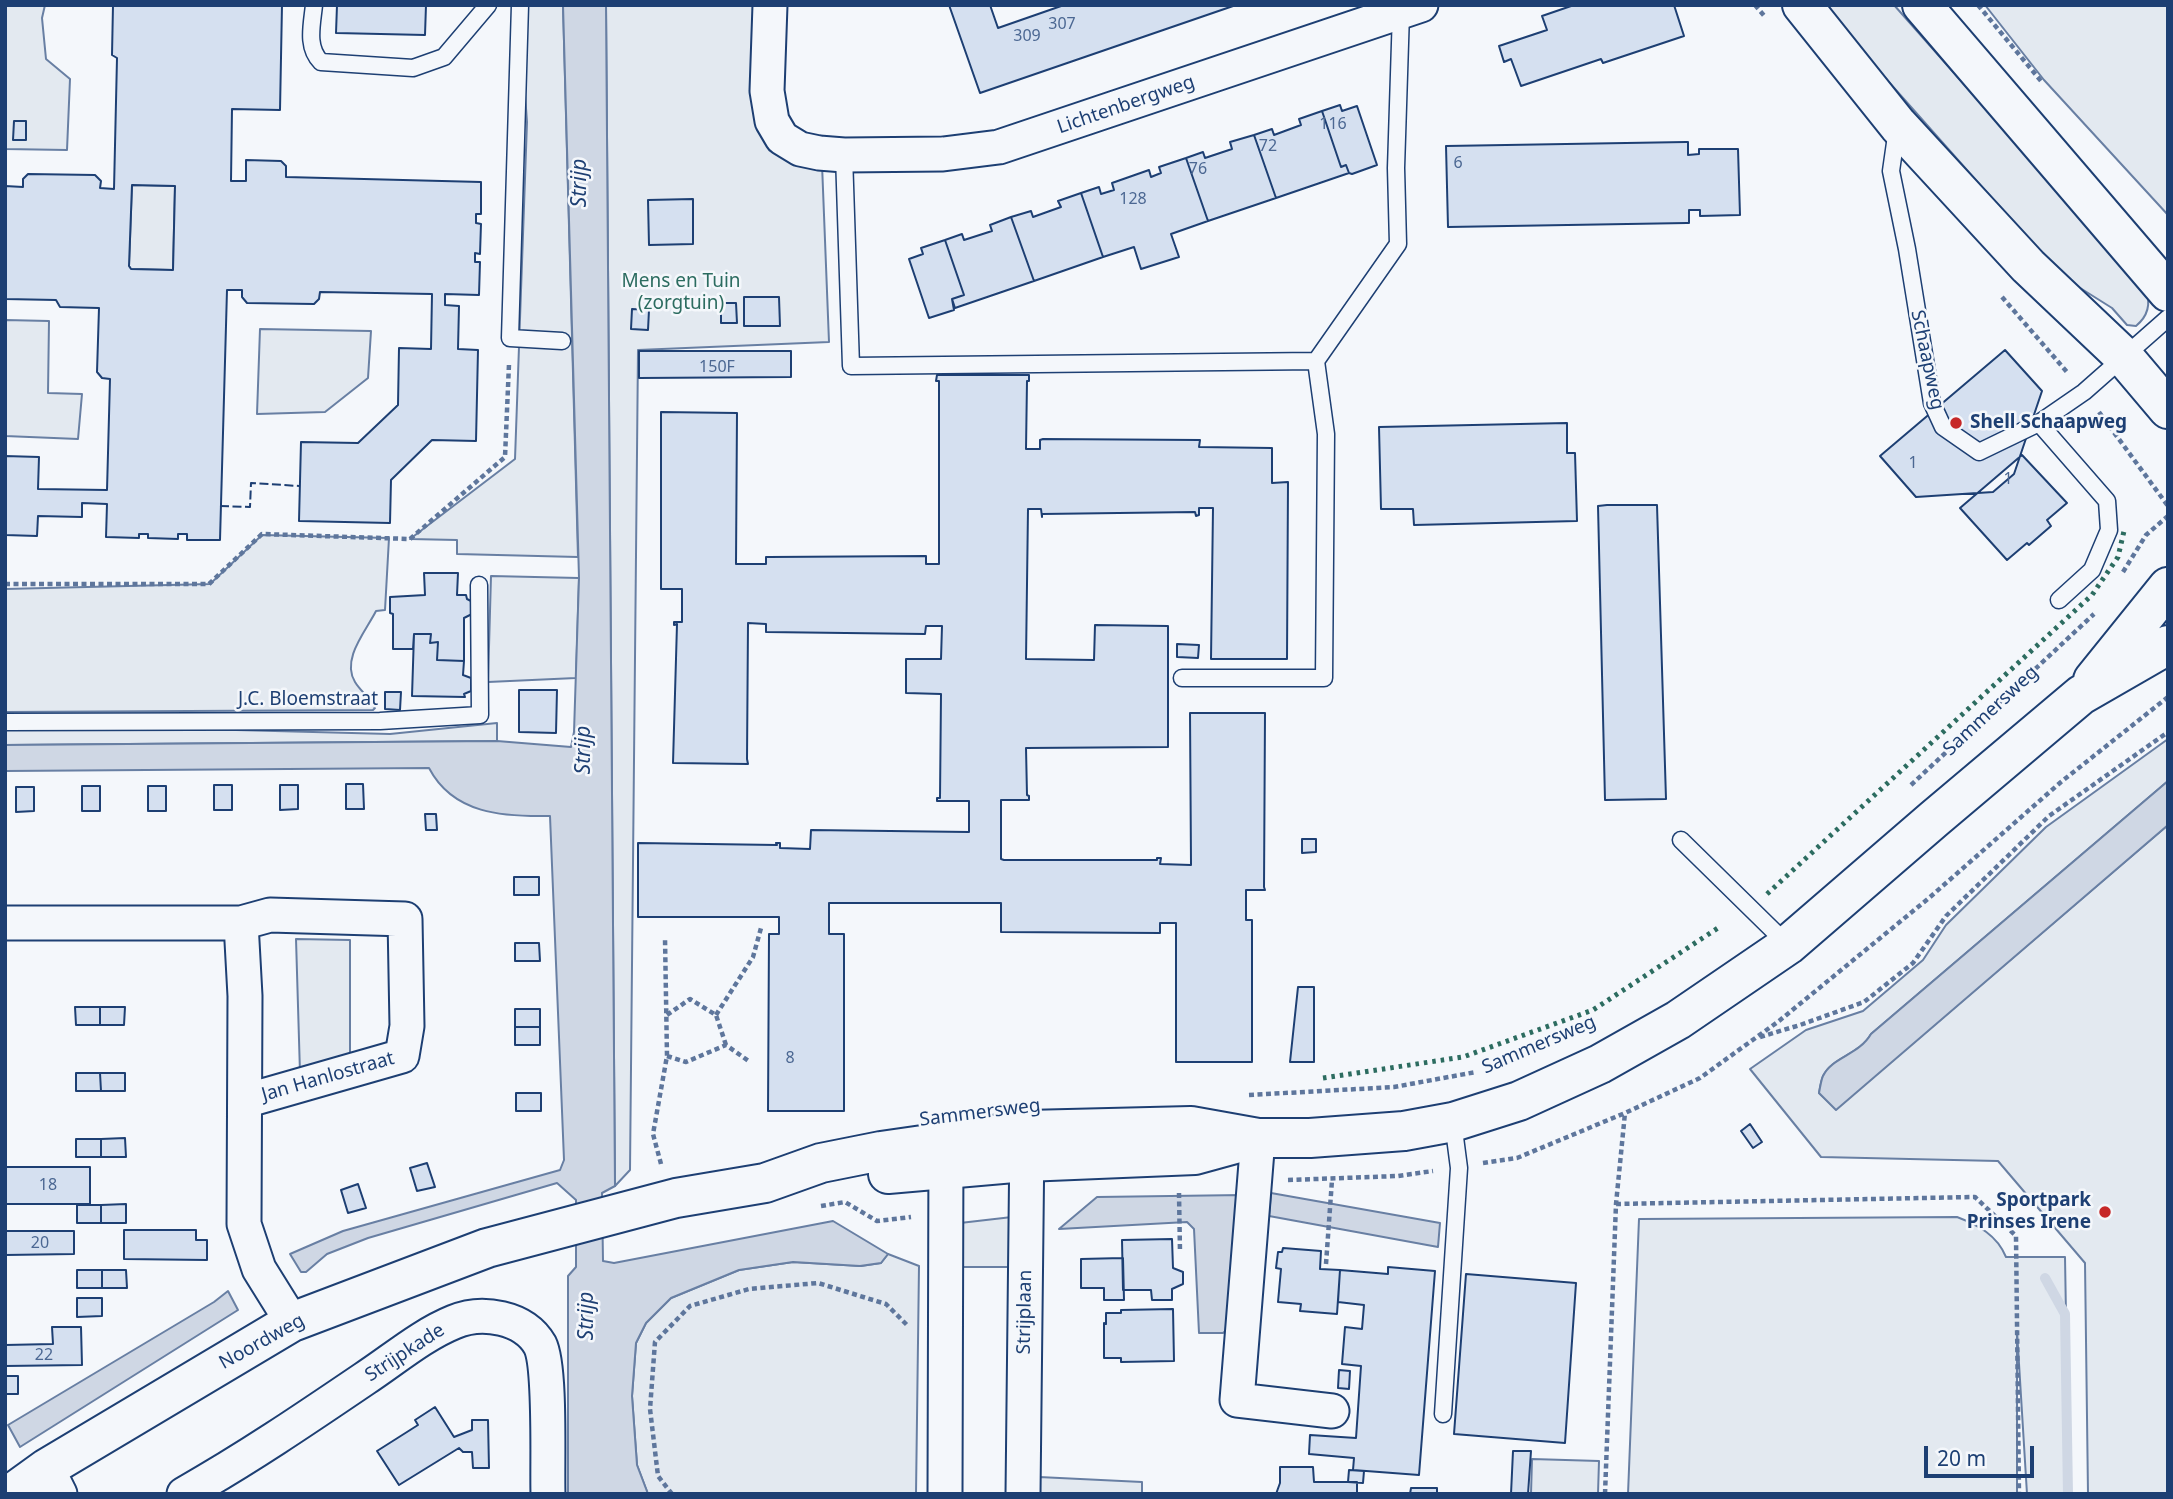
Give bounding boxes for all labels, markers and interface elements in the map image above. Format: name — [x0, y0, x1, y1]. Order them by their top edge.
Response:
house number: 307 — [1048, 14, 1076, 34]
house number: 309 — [1013, 26, 1041, 46]
street label: Lichtenbergweg — [1054, 71, 1198, 139]
house number: 116 — [1319, 114, 1347, 134]
house number: 72 — [1259, 136, 1277, 156]
house number: 6 — [1453, 153, 1463, 173]
water label: Strijp — [567, 159, 593, 207]
house number: 76 — [1189, 159, 1207, 179]
house number: 128 — [1119, 189, 1147, 209]
park label: Mens en Tuin (zorgtuin) — [621, 271, 741, 315]
street label: Schaapweg — [1905, 308, 1949, 412]
house number: 150F — [699, 357, 735, 377]
place label: Shell Schaapweg — [1970, 412, 2127, 434]
marker: Shell Schaapweg — [1948, 415, 1964, 431]
house number: 1 — [1908, 453, 1918, 473]
house number: 1 — [2003, 469, 2013, 489]
street label: Sammersweg — [1939, 661, 2043, 761]
street label: J.C. Bloemstraat — [238, 689, 378, 711]
water label: Strijp — [571, 726, 597, 774]
street label: Sammersweg — [1479, 1011, 1599, 1079]
street label: Jan Hanlostraat — [259, 1047, 397, 1107]
house number: 8 — [785, 1048, 795, 1068]
street label: Sammersweg — [918, 1094, 1042, 1132]
house number: 18 — [39, 1175, 57, 1195]
place label: Sportpark Prinses Irene — [1967, 1190, 2091, 1234]
marker: Sportpark Prinses Irene — [2097, 1204, 2113, 1220]
house number: 20 — [31, 1233, 49, 1253]
street label: Strijplaan — [1013, 1270, 1037, 1354]
water label: Strijp — [574, 1292, 600, 1340]
street label: Noordweg — [215, 1309, 309, 1375]
street label: Strijpkade — [361, 1319, 449, 1387]
house number: 22 — [35, 1345, 53, 1365]
scale bar — [1928, 1432, 2038, 1476]
text: 20 m — [1937, 1444, 1986, 1472]

